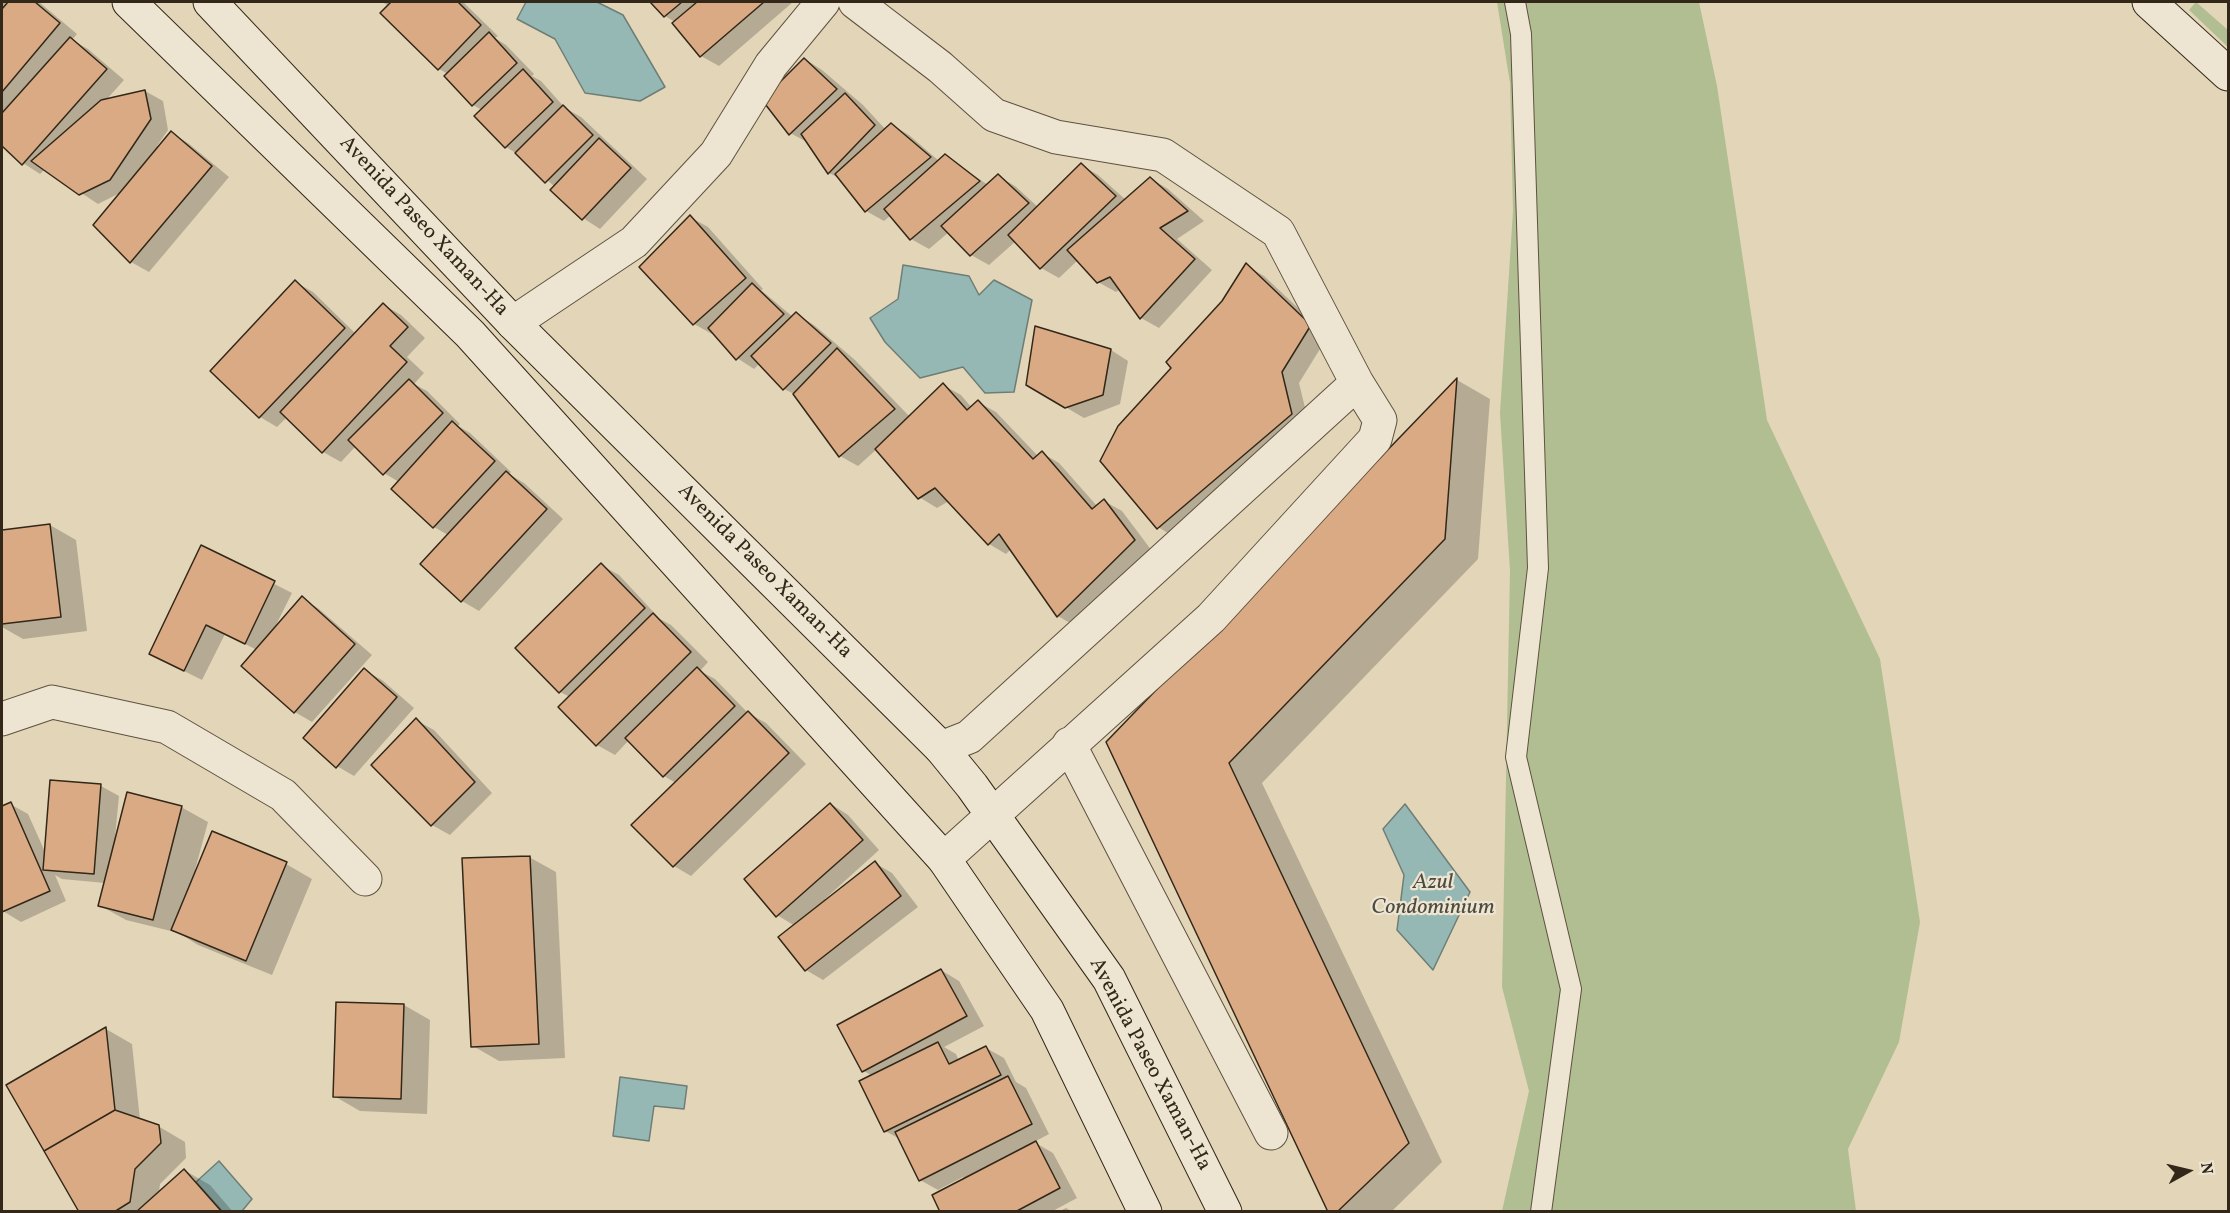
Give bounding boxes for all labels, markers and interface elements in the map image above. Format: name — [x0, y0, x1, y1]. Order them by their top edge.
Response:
street label: Avenida Paseo Xaman-Ha — [333, 132, 513, 322]
street label: Avenida Paseo Xaman-Ha — [671, 479, 857, 665]
water label: Azul Condominium — [1371, 871, 1495, 922]
street label: Avenida Paseo Xaman-Ha — [1082, 954, 1216, 1176]
north arrow — [2158, 1141, 2218, 1201]
text: N — [2194, 1161, 2218, 1176]

